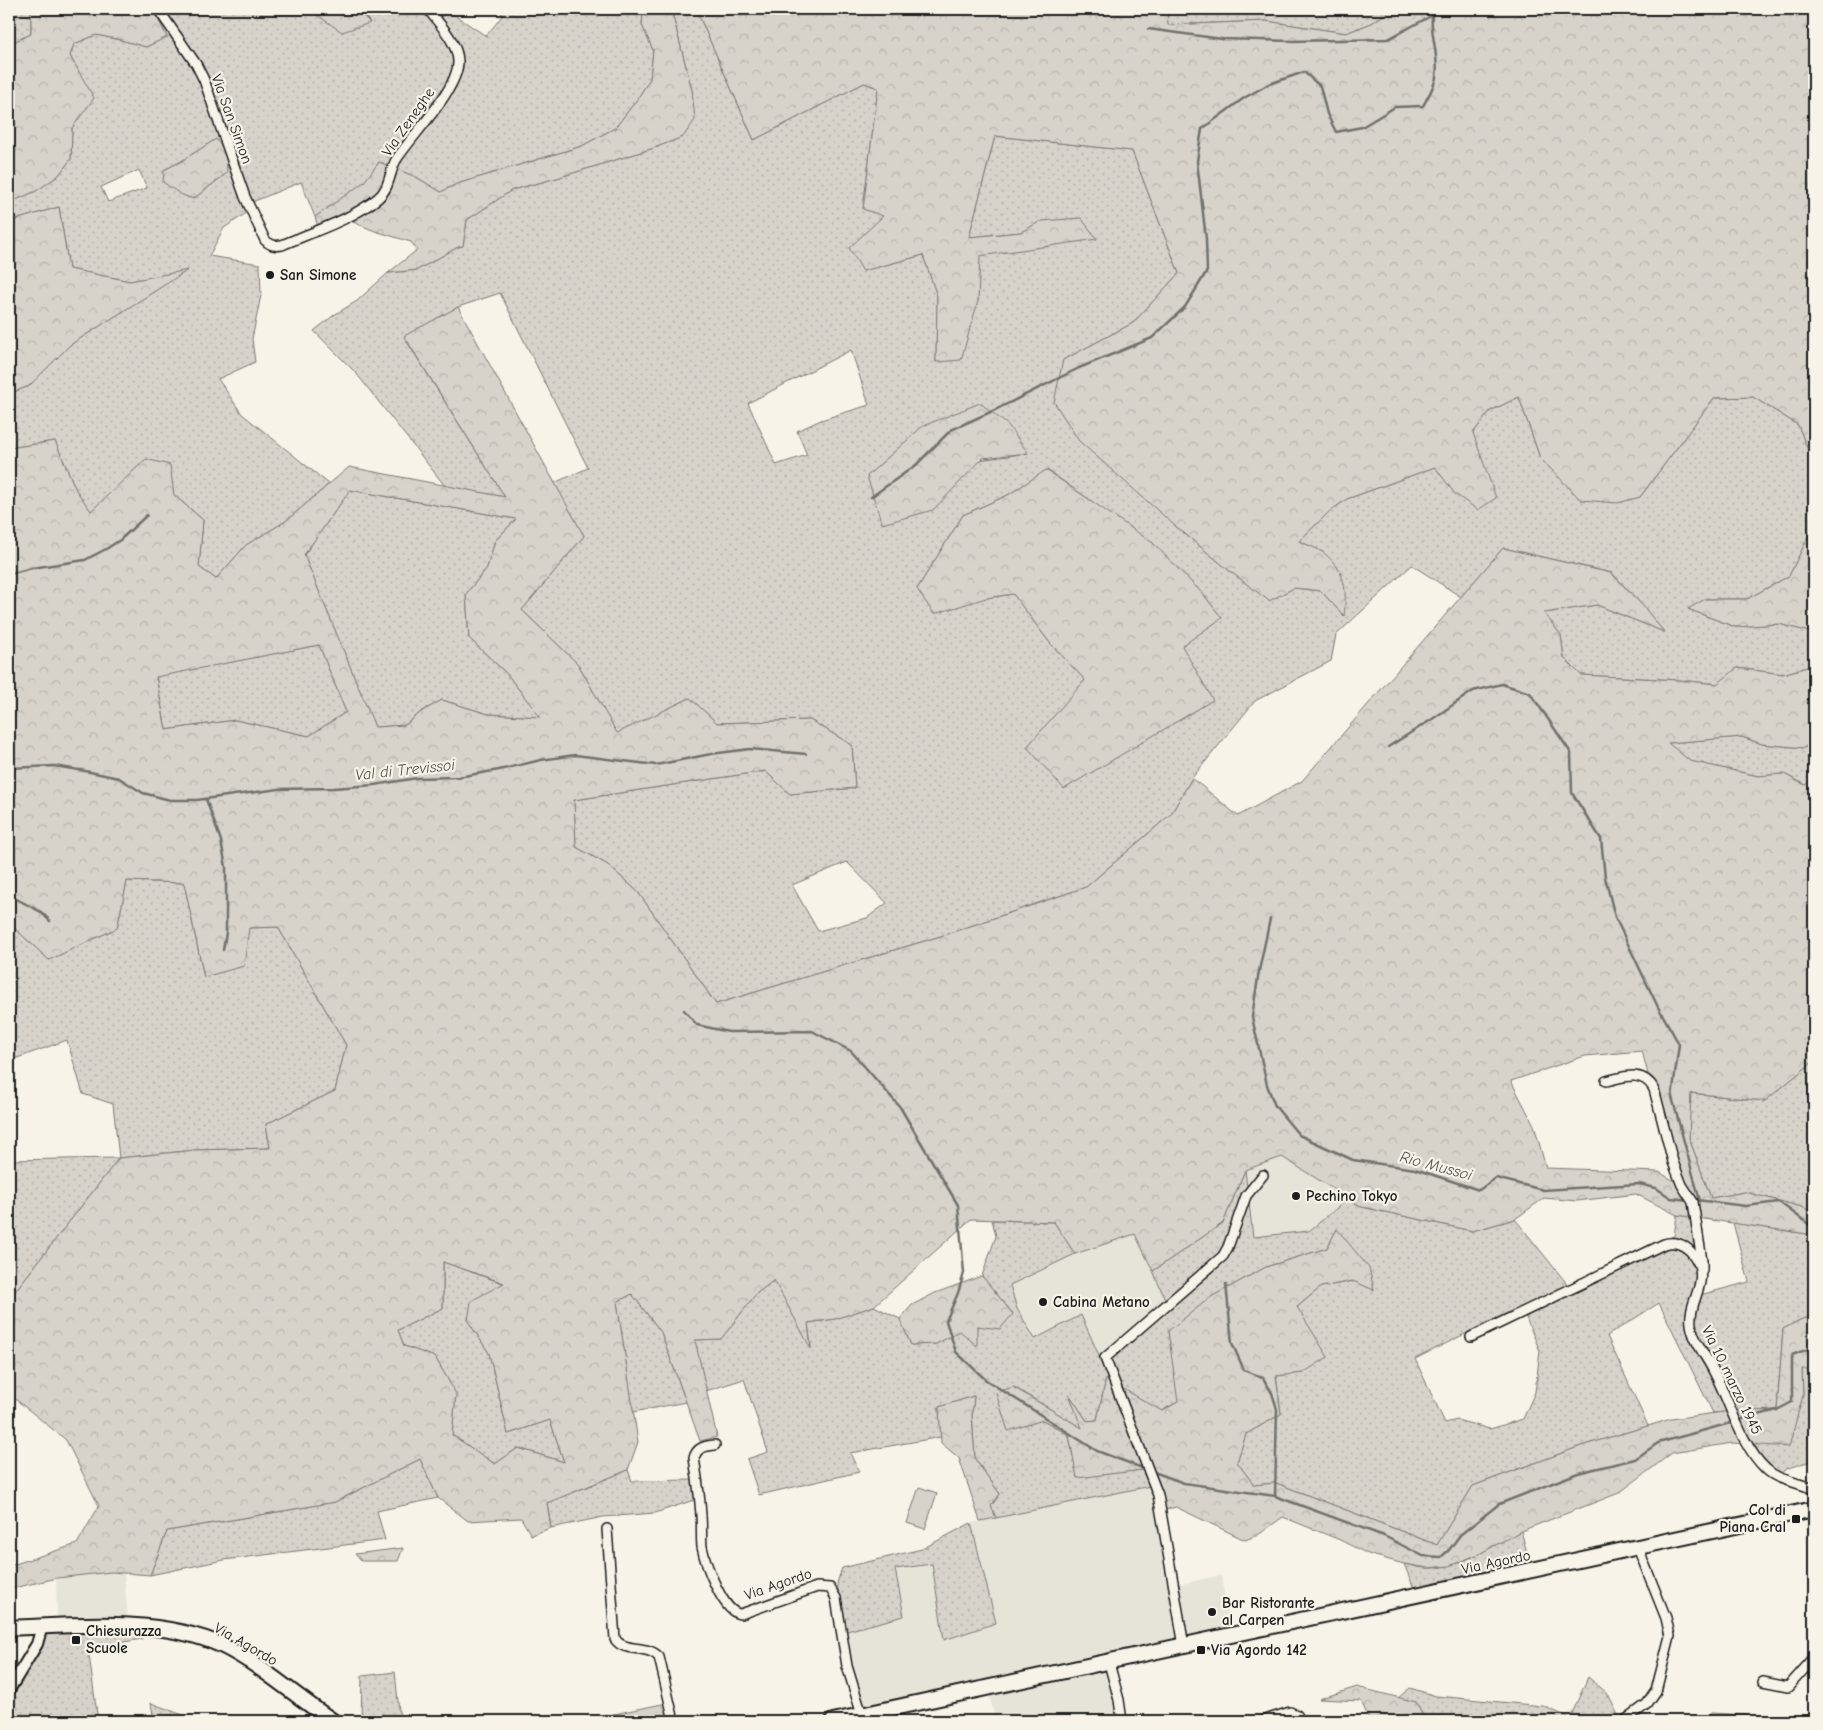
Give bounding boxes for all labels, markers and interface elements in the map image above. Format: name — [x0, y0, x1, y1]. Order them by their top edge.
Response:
street label: Via San Simon — [207, 72, 257, 166]
street label: Via Zeneghe — [378, 84, 439, 160]
place label: San Simone — [280, 266, 356, 284]
marker: San Simone — [264, 269, 276, 281]
water label: Val di Trevissoi — [354, 756, 456, 784]
water label: Rio Mussoi — [1398, 1148, 1475, 1184]
place label: Pechino Tokyo — [1306, 1187, 1398, 1205]
marker: Pechino Tokyo — [1290, 1190, 1302, 1202]
place label: Cabina Metano — [1053, 1293, 1150, 1311]
marker: Cabina Metano — [1037, 1296, 1049, 1308]
street label: Via 10 marzo 1945 — [1698, 1323, 1766, 1437]
place label: Col di Piana Cral — [1720, 1501, 1786, 1536]
marker: Col di Piana Cral — [1790, 1513, 1802, 1525]
street label: Via Agordo — [1460, 1546, 1532, 1578]
street label: Via Agordo — [742, 1564, 814, 1604]
place label: Bar Ristorante al Carpen — [1222, 1594, 1315, 1629]
marker: Bar Ristorante al Carpen — [1206, 1606, 1218, 1618]
street label: Via Agordo — [211, 1619, 281, 1669]
place label: Chiesurazza Scuole — [86, 1622, 162, 1657]
marker: Chiesurazza Scuole — [70, 1634, 82, 1646]
place label: Via Agordo 142 — [1211, 1641, 1307, 1659]
marker: Via Agordo 142 — [1195, 1644, 1207, 1656]

